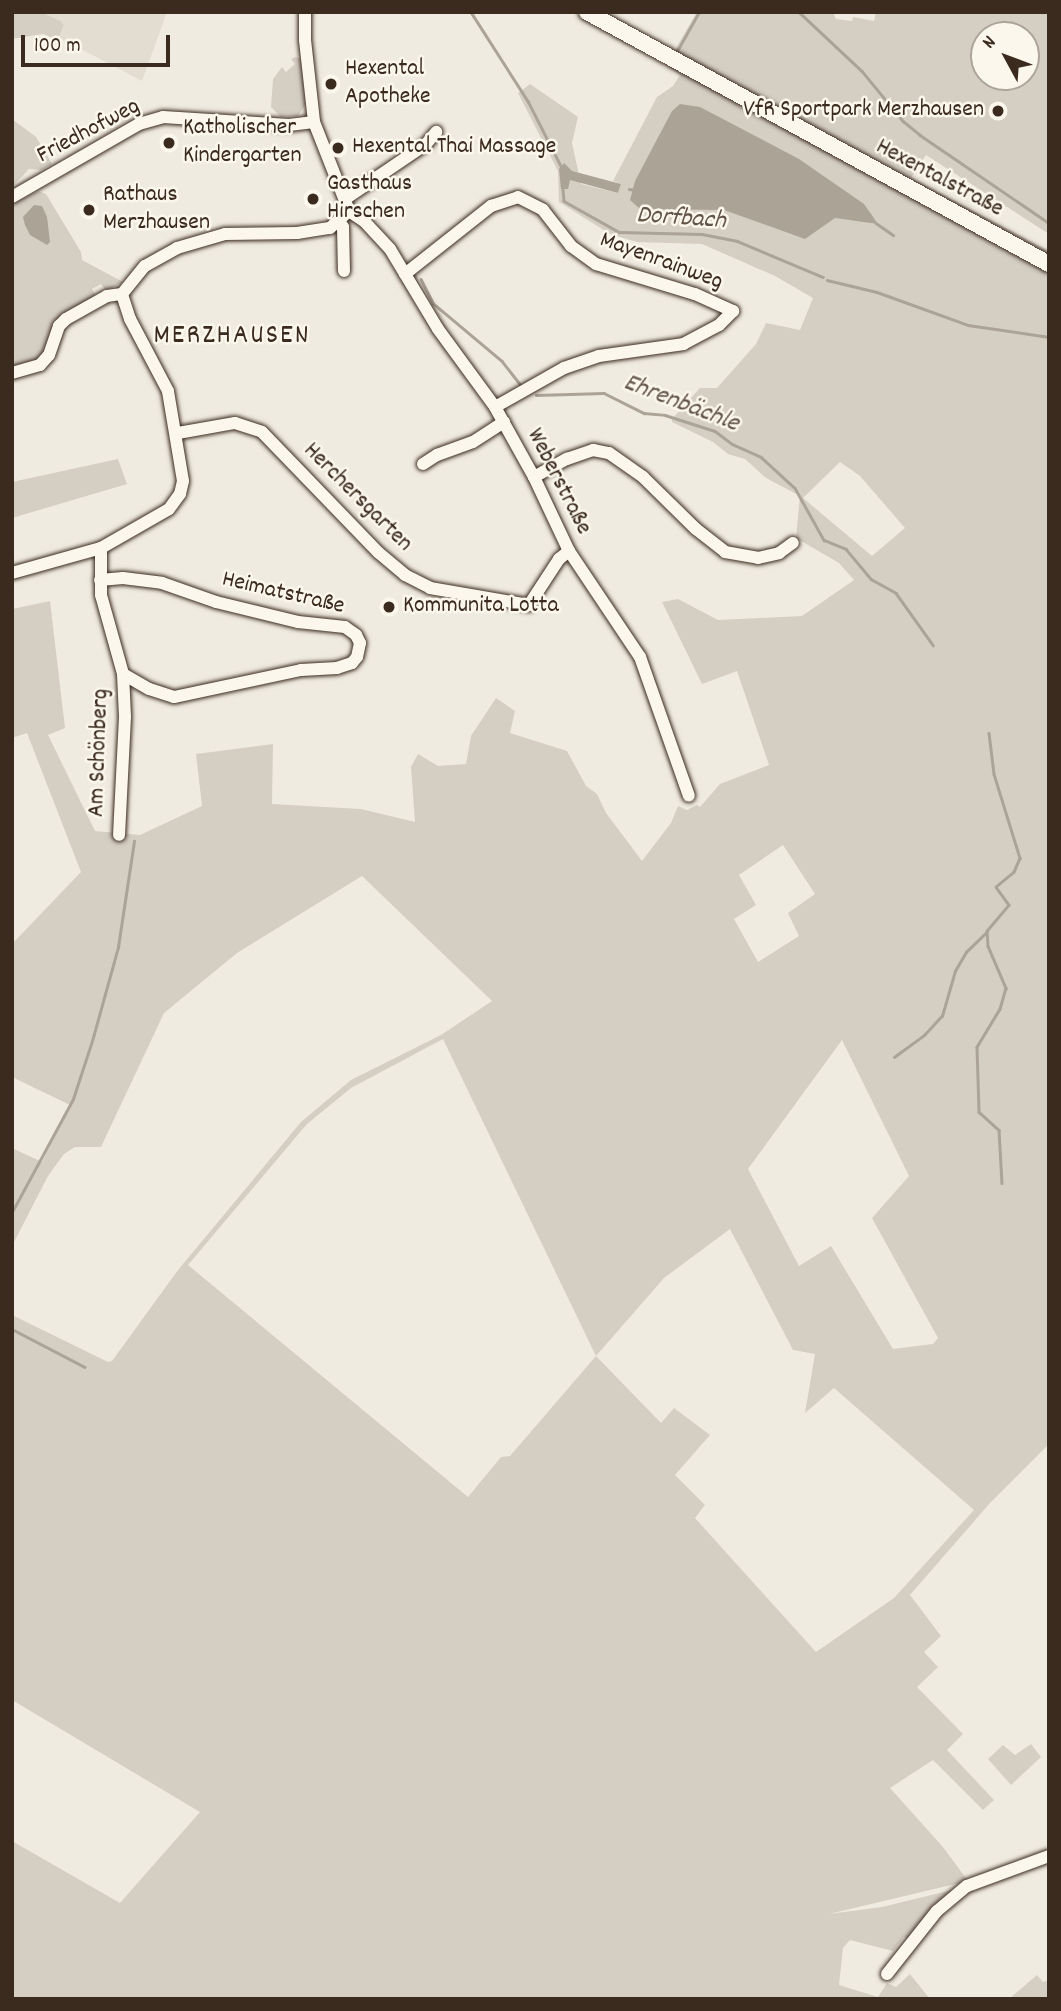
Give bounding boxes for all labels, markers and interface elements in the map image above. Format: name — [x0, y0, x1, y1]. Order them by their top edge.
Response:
scale bar — [24, 21, 173, 65]
north arrow — [970, 21, 1040, 91]
text: N — [977, 31, 1004, 56]
text: 100 m — [34, 32, 81, 62]
place label: Hexental Apotheke — [345, 56, 431, 112]
marker: Hexental Apotheke — [323, 76, 339, 92]
street label: Friedhofweg — [33, 93, 145, 171]
place label: VfR Sportpark Merzhausen — [743, 97, 984, 125]
marker: VfR Sportpark Merzhausen — [990, 103, 1006, 119]
place label: Katholischer Kindergarten — [183, 115, 301, 171]
street label: Hexentalstraße — [870, 133, 1008, 225]
place label: Hexental Thai Massage — [352, 134, 556, 162]
marker: Katholischer Kindergarten — [161, 135, 177, 151]
marker: Hexental Thai Massage — [330, 140, 346, 156]
place label: Gasthaus Hirschen — [327, 171, 412, 227]
place label: Rathaus Merzhausen — [103, 182, 210, 238]
marker: Gasthaus Hirschen — [305, 191, 321, 207]
water label: Dorfbach — [635, 200, 727, 238]
marker: Rathaus Merzhausen — [81, 202, 97, 218]
street label: Mayenrainweg — [596, 226, 726, 298]
district label: MERZHAUSEN — [155, 320, 309, 354]
water label: Ehrenbächle — [619, 368, 743, 440]
street label: Weberstraße — [519, 424, 597, 540]
street label: Herchersgarten — [296, 437, 418, 559]
street label: Heimatstraße — [219, 566, 347, 622]
place label: Kommunita Lotta — [403, 593, 559, 621]
marker: Kommunita Lotta — [381, 599, 397, 615]
street label: Am Schönberg — [83, 688, 117, 818]

